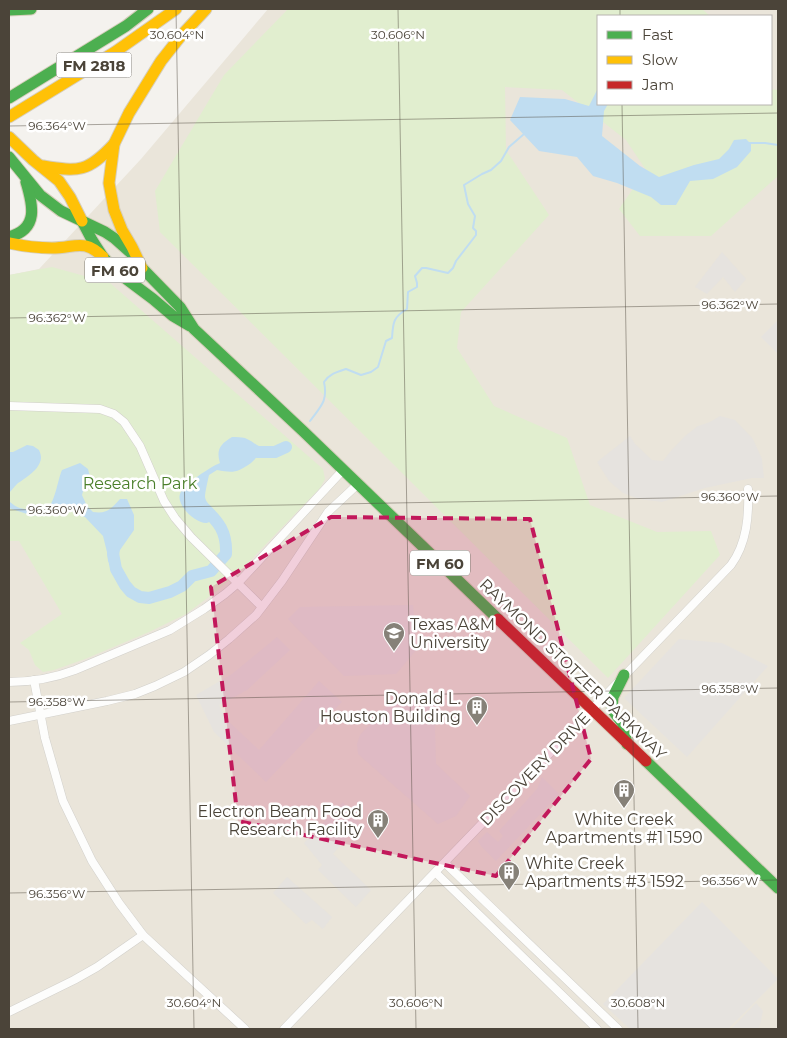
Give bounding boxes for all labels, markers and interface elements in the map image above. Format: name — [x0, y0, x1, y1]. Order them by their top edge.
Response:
legend — [597, 15, 772, 105]
text: Fast — [642, 25, 673, 44]
text: 30.604°N — [150, 27, 204, 42]
text: 30.606°N — [371, 27, 425, 42]
text: Slow — [642, 50, 678, 69]
road number: FM 2818 — [56, 52, 132, 78]
text: Jam — [641, 75, 674, 94]
text: 96.364°W — [28, 118, 86, 133]
road number: FM 60 — [85, 258, 145, 282]
text: 96.362°W — [702, 297, 759, 312]
text: 96.362°W — [29, 310, 86, 325]
park label: Research Park — [83, 474, 198, 493]
text: 96.360°W — [701, 489, 759, 504]
text: 96.360°W — [28, 502, 86, 517]
road number: FM 60 — [410, 550, 470, 576]
street label: RAYMOND STOTZER PARKWAY — [476, 575, 671, 764]
place label: Texas A&M University — [410, 615, 495, 652]
school or university icon: Texas A&M University — [382, 621, 406, 652]
text: 96.358°W — [701, 681, 759, 696]
place label: Donald L. Houston Building — [320, 689, 461, 726]
text: 96.358°W — [28, 694, 86, 709]
building icon: Donald L. Houston Building — [465, 695, 489, 726]
street label: DISCOVERY DRIVE — [476, 708, 594, 830]
building icon: White Creek Apartments #1 1590 — [612, 778, 636, 809]
place label: Electron Beam Food Research Facility — [198, 802, 362, 839]
building icon: Electron Beam Food Research Facility — [366, 808, 390, 839]
place label: White Creek Apartments #1 1590 — [545, 810, 703, 847]
place label: White Creek Apartments #3 1592 — [525, 854, 684, 891]
building icon: White Creek Apartments #3 1592 — [497, 860, 521, 891]
text: 96.356°W — [702, 873, 758, 888]
text: 96.356°W — [29, 886, 85, 901]
text: 30.604°N — [167, 995, 221, 1010]
text: 30.606°N — [389, 995, 443, 1010]
text: 30.608°N — [611, 995, 665, 1010]

